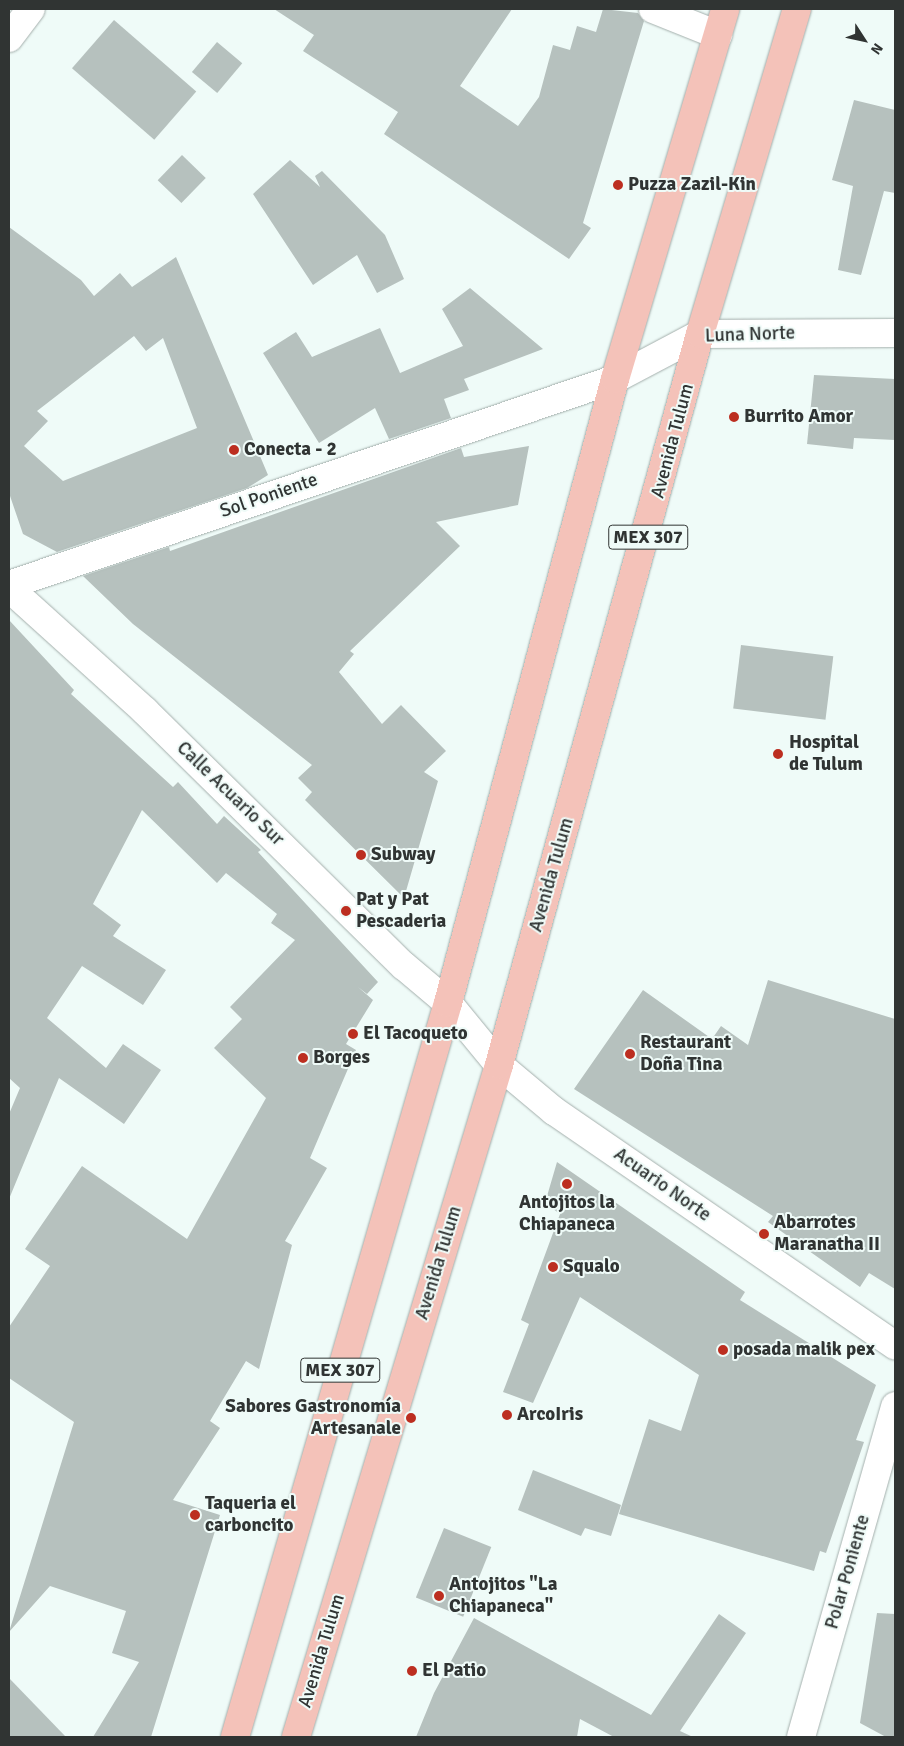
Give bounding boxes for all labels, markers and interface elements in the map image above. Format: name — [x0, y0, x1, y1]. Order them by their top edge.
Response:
north arrow — [839, 15, 889, 65]
text: N — [867, 40, 886, 58]
place label: Puzza Zazil-Kin — [628, 174, 756, 196]
marker: Puzza Zazil-Kin — [612, 179, 624, 191]
street label: Luna Norte — [705, 322, 795, 348]
street label: Avenida Tulum — [647, 381, 699, 501]
place label: Burrito Amor — [744, 406, 853, 428]
marker: Burrito Amor — [728, 411, 740, 423]
place label: Conecta - 2 — [244, 439, 337, 461]
marker: Conecta - 2 — [228, 444, 240, 456]
street label: Sol Poniente — [217, 469, 321, 523]
road number: MEX 307 — [608, 522, 688, 552]
place label: Hospital de Tulum — [789, 732, 863, 776]
street label: Calle Acuario Sur — [172, 737, 288, 851]
marker: Hospital de Tulum — [771, 747, 785, 761]
street label: Avenida Tulum — [525, 815, 579, 935]
place label: Subway — [371, 844, 435, 866]
marker: Subway — [355, 849, 367, 861]
place label: Pat y Pat Pescaderia — [356, 889, 446, 933]
marker: Pat y Pat Pescaderia — [340, 905, 352, 917]
place label: El Tacoqueto — [363, 1023, 468, 1045]
marker: El Tacoqueto — [347, 1028, 359, 1040]
place label: Restaurant Doña Tina — [640, 1032, 731, 1076]
place label: Borges — [313, 1047, 370, 1069]
marker: Restaurant Doña Tina — [624, 1048, 636, 1060]
marker: Borges — [297, 1052, 309, 1064]
street label: Acuario Norte — [609, 1143, 715, 1227]
marker: Antojitos la Chiapaneca — [561, 1178, 573, 1190]
place label: Antojitos la Chiapaneca — [519, 1192, 615, 1236]
street label: Avenida Tulum — [411, 1203, 467, 1323]
place label: Abarrotes Maranatha II — [774, 1212, 880, 1256]
marker: Abarrotes Maranatha II — [758, 1228, 770, 1240]
place label: Squalo — [563, 1256, 620, 1278]
marker: Squalo — [547, 1261, 559, 1273]
place label: posada malik pex — [733, 1339, 875, 1361]
marker: posada malik pex — [717, 1344, 729, 1356]
road number: MEX 307 — [300, 1354, 380, 1386]
place label: Sabores Gastronomía Artesanale — [225, 1396, 401, 1440]
place label: ArcoIris — [517, 1404, 583, 1426]
marker: ArcoIris — [501, 1409, 513, 1421]
marker: Sabores Gastronomía Artesanale — [405, 1412, 417, 1424]
place label: Taqueria el carboncito — [205, 1493, 296, 1537]
marker: Taqueria el carboncito — [189, 1509, 201, 1521]
street label: Polar Poniente — [821, 1512, 875, 1632]
place label: Antojitos "La Chiapaneca" — [449, 1574, 557, 1618]
marker: Antojitos "La Chiapaneca" — [433, 1590, 445, 1602]
street label: Avenida Tulum — [294, 1591, 350, 1711]
place label: El Patio — [422, 1660, 486, 1682]
marker: El Patio — [406, 1665, 418, 1677]

